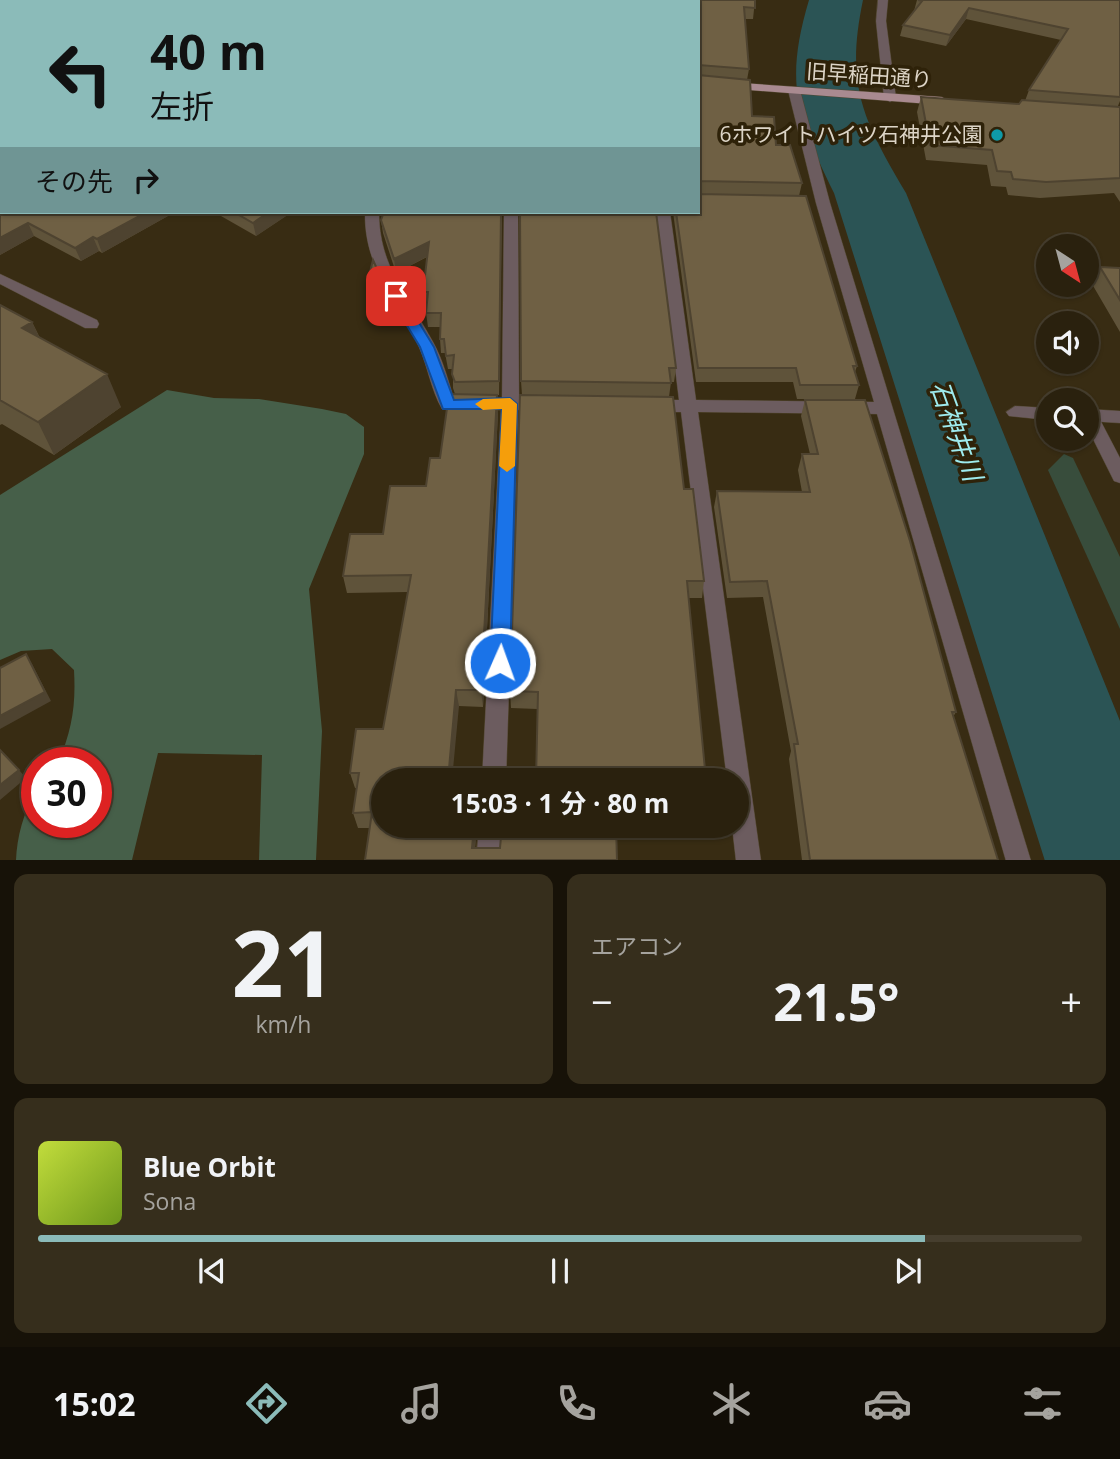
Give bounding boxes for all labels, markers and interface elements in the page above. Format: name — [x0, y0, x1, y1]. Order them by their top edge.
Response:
text: 40 m — [150, 18, 267, 84]
icon: left — [35, 28, 126, 119]
street label: 旧早稲田通り — [805, 57, 933, 93]
text: 左折 — [150, 84, 214, 127]
place label: 6ホワイトハイツ石神井公園 — [719, 120, 983, 148]
marker: 6ホワイトハイツ石神井公園 — [989, 127, 1005, 143]
icon: right — [127, 161, 165, 199]
text: その先 — [35, 163, 113, 199]
north arrow — [1036, 234, 1099, 298]
map controls — [1036, 234, 1099, 451]
pin — [366, 266, 426, 326]
icon: arrive — [377, 277, 415, 315]
button: sound — [1036, 311, 1099, 374]
water label: 石神井川 — [922, 376, 993, 488]
button: search — [1036, 388, 1099, 451]
position arrow — [463, 626, 537, 700]
speed limit sign: 30 — [21, 747, 112, 838]
text: 15:03 · 1 分 · 80 m — [451, 785, 669, 821]
text: 21 — [231, 900, 336, 1024]
text: エアコン — [591, 930, 683, 962]
text: 21.5° — [773, 965, 900, 1036]
text: − — [591, 975, 613, 1027]
text: + — [1060, 975, 1082, 1027]
text: km/h — [256, 1008, 311, 1040]
text: Blue Orbit — [143, 1149, 276, 1185]
text: Sona — [143, 1185, 196, 1217]
icon: previous — [193, 1252, 231, 1290]
icon: pause — [541, 1252, 579, 1290]
icon: next — [889, 1252, 927, 1290]
icon: directions — [242, 1379, 291, 1428]
icon: music — [397, 1379, 446, 1428]
icon: phone — [552, 1379, 601, 1428]
icon: climate — [707, 1379, 756, 1428]
icon: car — [863, 1379, 912, 1428]
icon: filters — [1018, 1379, 1067, 1428]
text: 15:02 — [53, 1382, 135, 1425]

